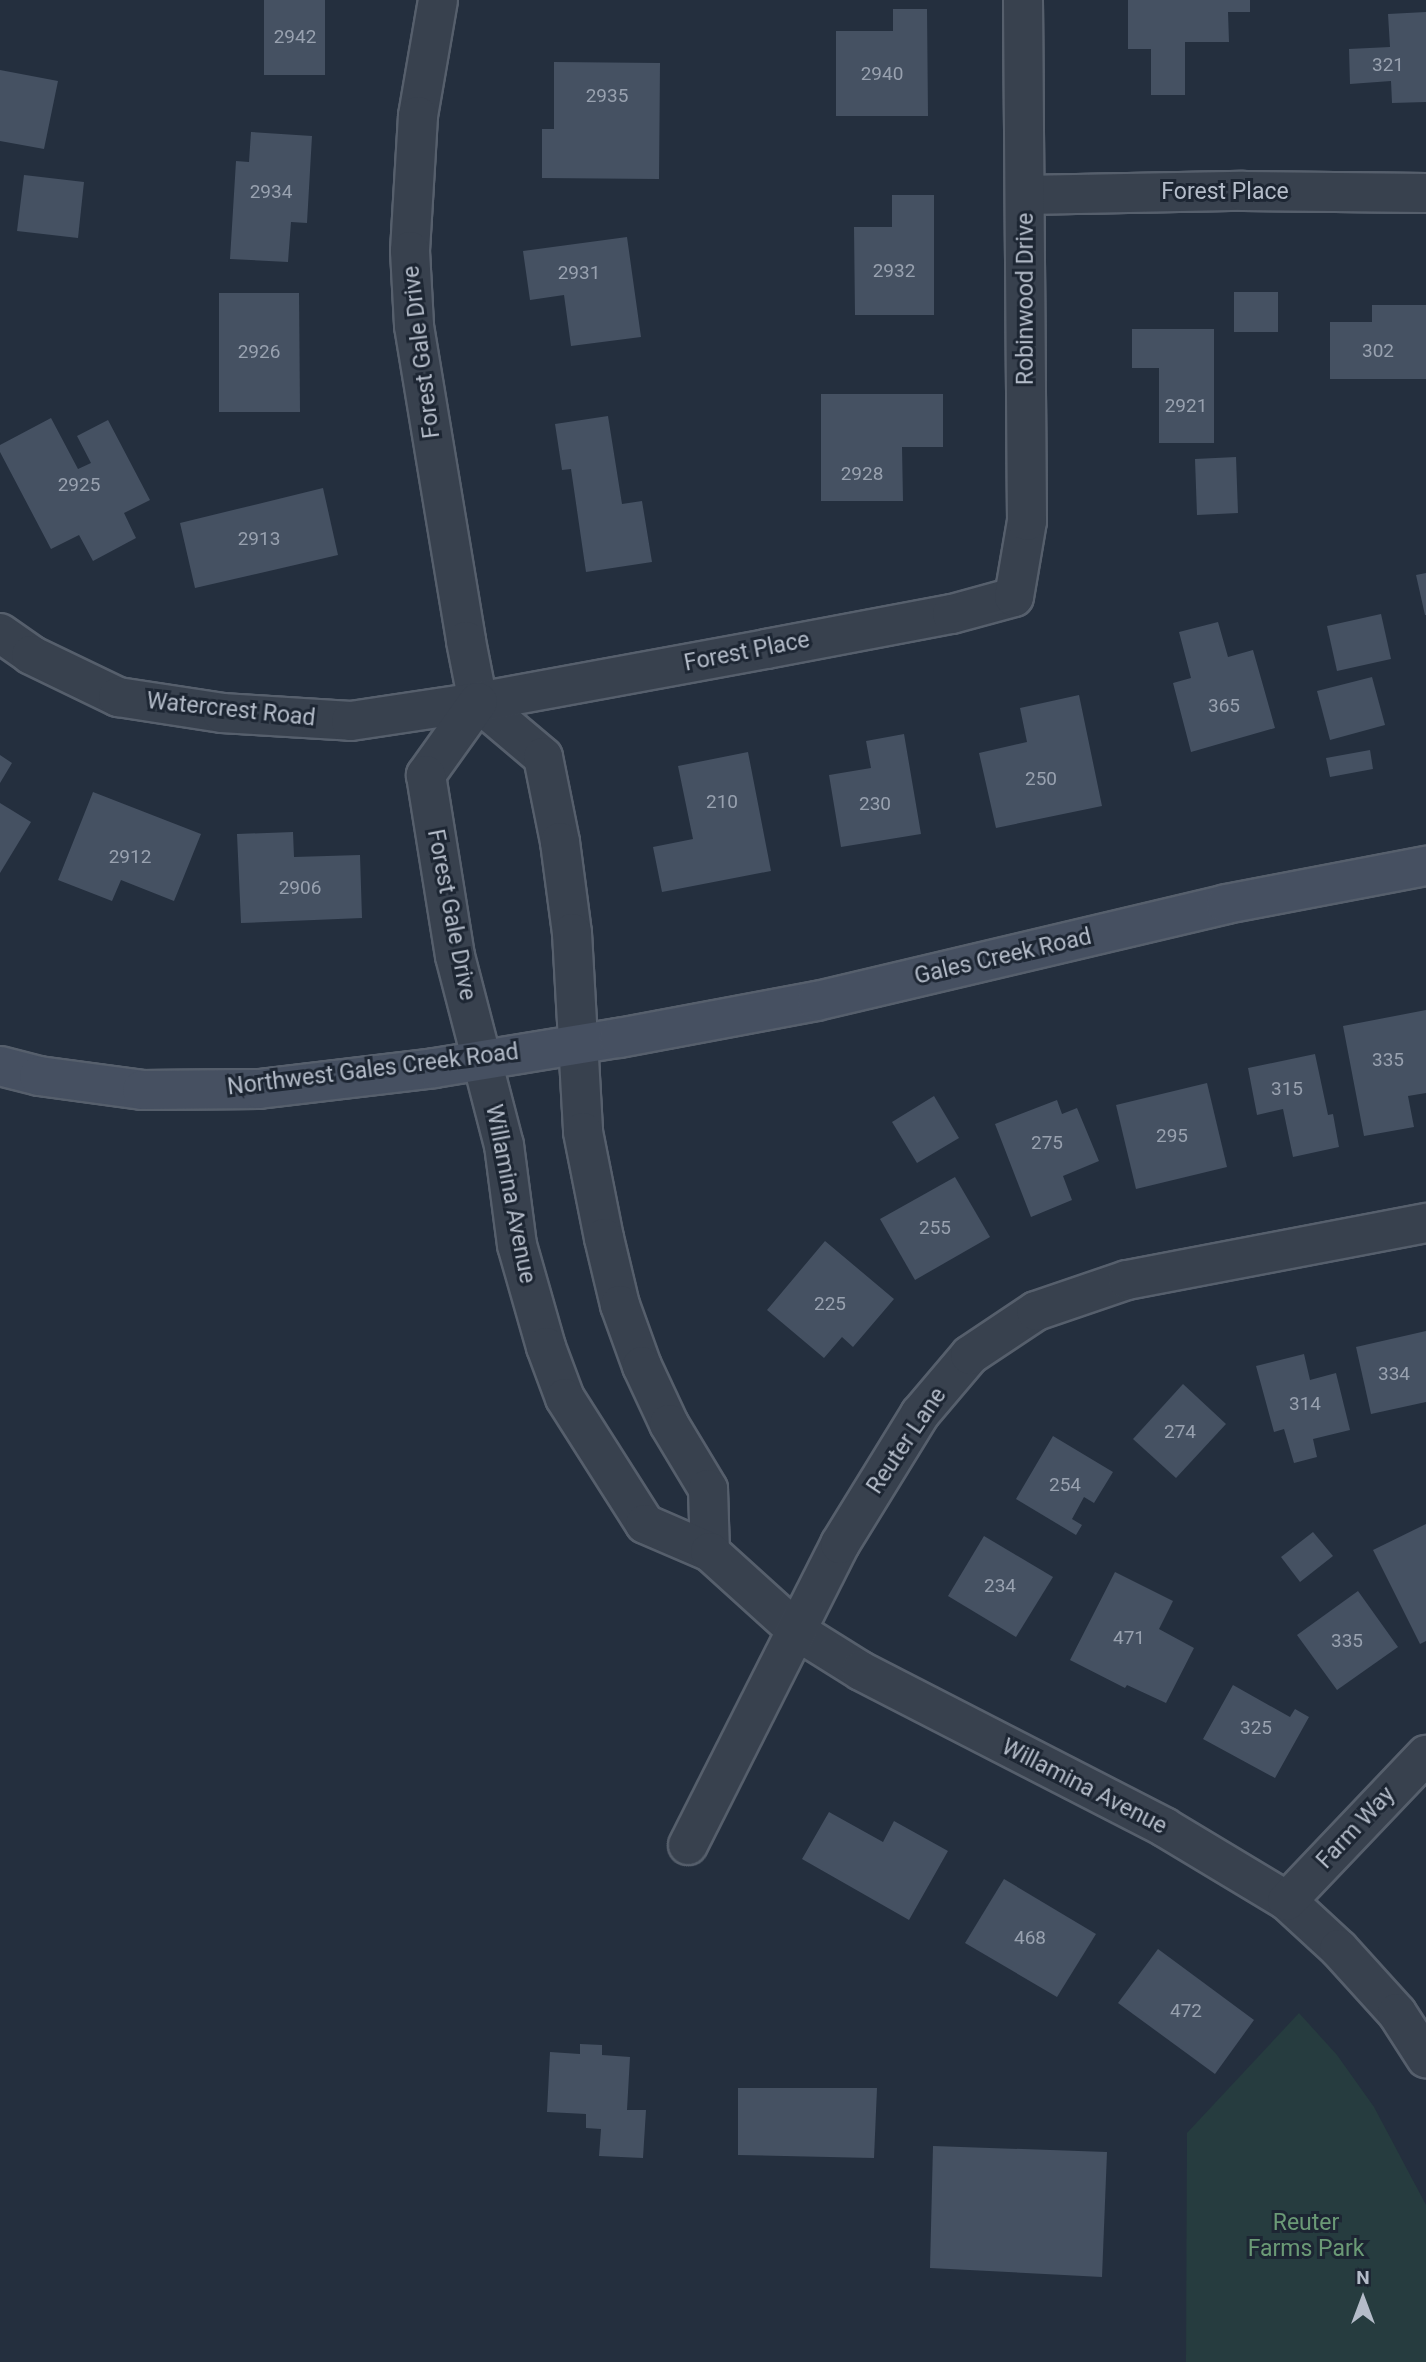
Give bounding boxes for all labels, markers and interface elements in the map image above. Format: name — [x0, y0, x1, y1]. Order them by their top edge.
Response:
house number: 2942 — [274, 26, 316, 48]
house number: 321 — [1372, 54, 1404, 76]
house number: 2940 — [861, 63, 903, 85]
house number: 2935 — [586, 85, 628, 107]
street label: Forest Place — [1161, 178, 1289, 206]
house number: 2934 — [250, 181, 292, 203]
street label: Robinwood Drive — [1012, 213, 1040, 385]
house number: 2932 — [873, 260, 915, 282]
house number: 2931 — [558, 262, 600, 284]
street label: Forest Gale Drive — [398, 264, 446, 440]
house number: 302 — [1362, 340, 1394, 362]
house number: 2926 — [238, 341, 280, 363]
house number: 2921 — [1165, 395, 1207, 417]
house number: 2928 — [841, 463, 883, 485]
house number: 2925 — [58, 474, 100, 496]
house number: 2913 — [238, 528, 280, 550]
street label: Forest Place — [682, 626, 812, 678]
street label: Watercrest Road — [145, 687, 317, 733]
house number: 365 — [1208, 695, 1240, 717]
house number: 250 — [1025, 768, 1057, 790]
house number: 210 — [706, 791, 738, 813]
house number: 230 — [859, 793, 891, 815]
street label: Forest Gale Drive — [421, 827, 481, 1003]
house number: 2912 — [109, 846, 151, 868]
house number: 2906 — [279, 877, 321, 899]
street label: Gales Creek Road — [912, 923, 1094, 991]
street label: Northwest Gales Creek Road — [226, 1038, 520, 1102]
house number: 335 — [1372, 1049, 1404, 1071]
house number: 315 — [1271, 1078, 1303, 1100]
street label: Willamina Avenue — [479, 1102, 541, 1286]
house number: 295 — [1156, 1125, 1188, 1147]
house number: 275 — [1031, 1132, 1063, 1154]
house number: 255 — [919, 1217, 951, 1239]
house number: 225 — [814, 1293, 846, 1315]
house number: 334 — [1378, 1363, 1410, 1385]
street label: Reuter Lane — [861, 1383, 953, 1499]
house number: 314 — [1289, 1393, 1321, 1415]
house number: 274 — [1164, 1421, 1196, 1443]
house number: 254 — [1049, 1474, 1081, 1496]
house number: 234 — [984, 1575, 1016, 1597]
house number: 471 — [1113, 1627, 1145, 1649]
house number: 335 — [1331, 1630, 1363, 1652]
house number: 325 — [1240, 1717, 1272, 1739]
street label: Willamina Avenue — [997, 1733, 1171, 1841]
street label: Farm Way — [1311, 1781, 1401, 1875]
house number: 468 — [1014, 1927, 1046, 1949]
house number: 472 — [1170, 2000, 1202, 2022]
park label: Reuter Farms Park — [1248, 2209, 1364, 2263]
north arrow — [1328, 2264, 1398, 2334]
text: N — [1356, 2266, 1370, 2289]

